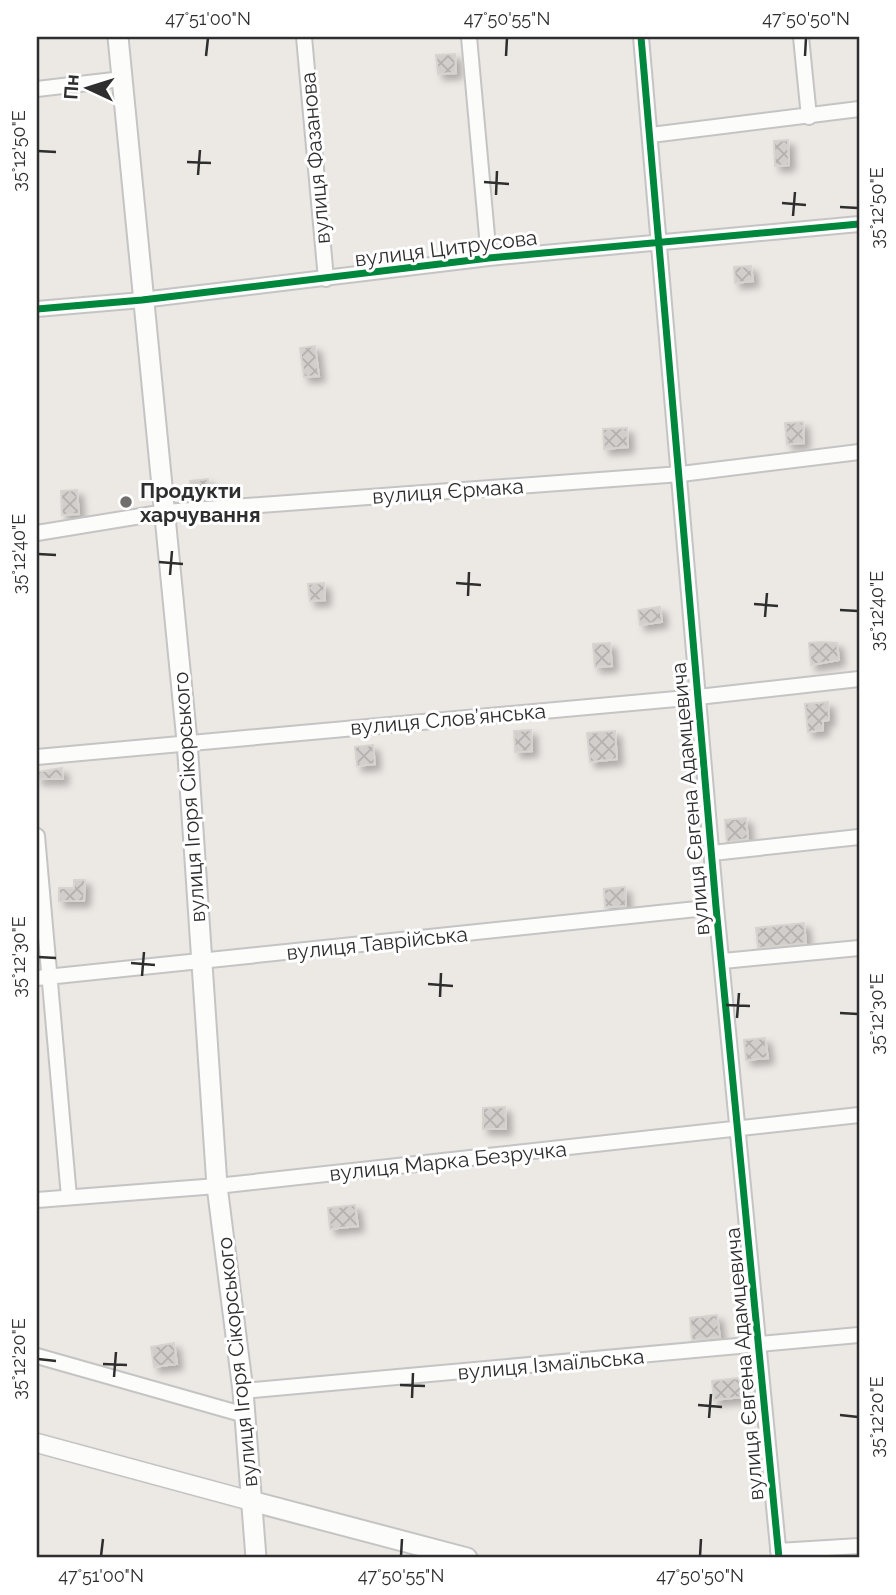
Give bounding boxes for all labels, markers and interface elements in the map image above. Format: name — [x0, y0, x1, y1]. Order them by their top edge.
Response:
text: 47°51'00"N — [165, 8, 251, 29]
text: 47°50'55"N — [464, 8, 550, 29]
text: 47°50'50"N — [762, 8, 850, 29]
north arrow — [52, 52, 122, 122]
street label: вулиця Фазанова — [295, 71, 335, 245]
text: Пн — [59, 73, 83, 100]
text: 35°12'50"E — [8, 110, 29, 192]
text: 35°12'50"E — [866, 167, 887, 249]
street label: вулиця Цитрусова — [353, 224, 539, 272]
street label: вулиця Єрмака — [371, 473, 525, 509]
place label: Продукти харчування — [140, 478, 260, 527]
marker: Продукти харчування — [118, 494, 134, 510]
text: 35°12'40"E — [8, 514, 29, 594]
text: 35°12'40"E — [866, 571, 887, 651]
street label: вулиця Євгена Адамцевича — [666, 662, 714, 936]
street label: вулиця Ігоря Сікорського — [168, 671, 210, 923]
street label: вулиця Слов’янська — [349, 698, 547, 740]
text: 35°12'30"E — [8, 916, 29, 998]
street label: вулиця Таврійська — [285, 921, 469, 965]
text: 35°12'30"E — [866, 973, 887, 1055]
street label: вулиця Марка Безручка — [328, 1136, 568, 1186]
street label: вулиця Євгена Адамцевича — [720, 1227, 768, 1501]
street label: вулиця Ігоря Сікорського — [211, 1236, 263, 1488]
text: 35°12'20"E — [8, 1318, 29, 1400]
street label: вулиця Ізмаїльська — [457, 1343, 645, 1385]
text: 35°12'20"E — [866, 1376, 887, 1458]
text: 47°51'00"N — [58, 1565, 144, 1586]
text: 47°50'55"N — [358, 1565, 444, 1586]
text: 47°50'50"N — [656, 1565, 744, 1586]

